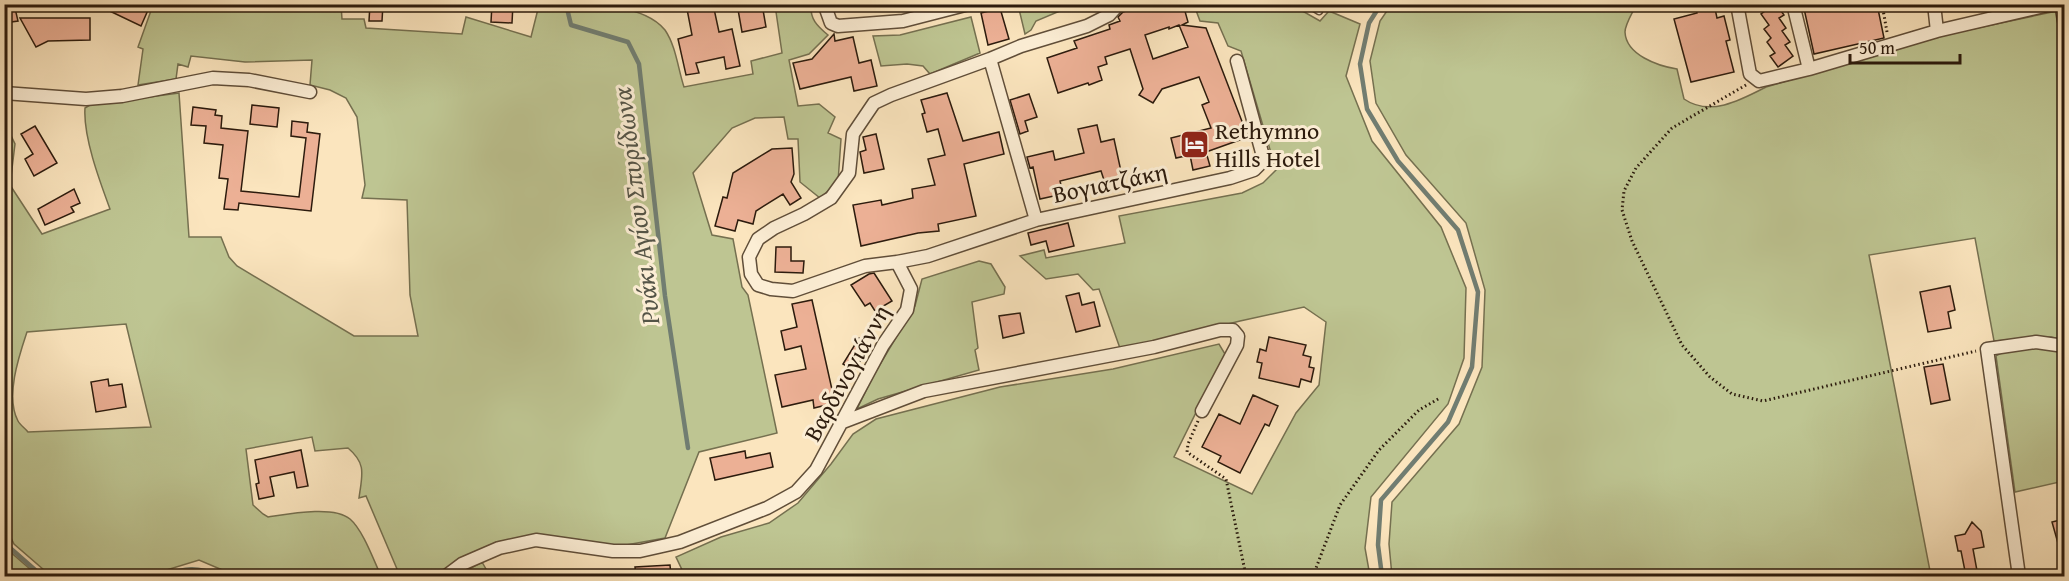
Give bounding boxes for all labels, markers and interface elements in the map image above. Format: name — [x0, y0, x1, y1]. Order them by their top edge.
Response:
scale bar — [1850, 27, 1960, 65]
text: 50 m — [1859, 34, 1895, 61]
water label: Ρυάκι Αγίου Σπυρίδωνα — [602, 85, 670, 328]
place label: Rethymno Hills Hotel — [1215, 113, 1321, 176]
hotel icon: Rethymno Hills Hotel — [1178, 129, 1210, 161]
street label: Βογιατζάκη — [1049, 153, 1170, 212]
street label: Βαρδινογιάννη — [795, 298, 898, 447]

